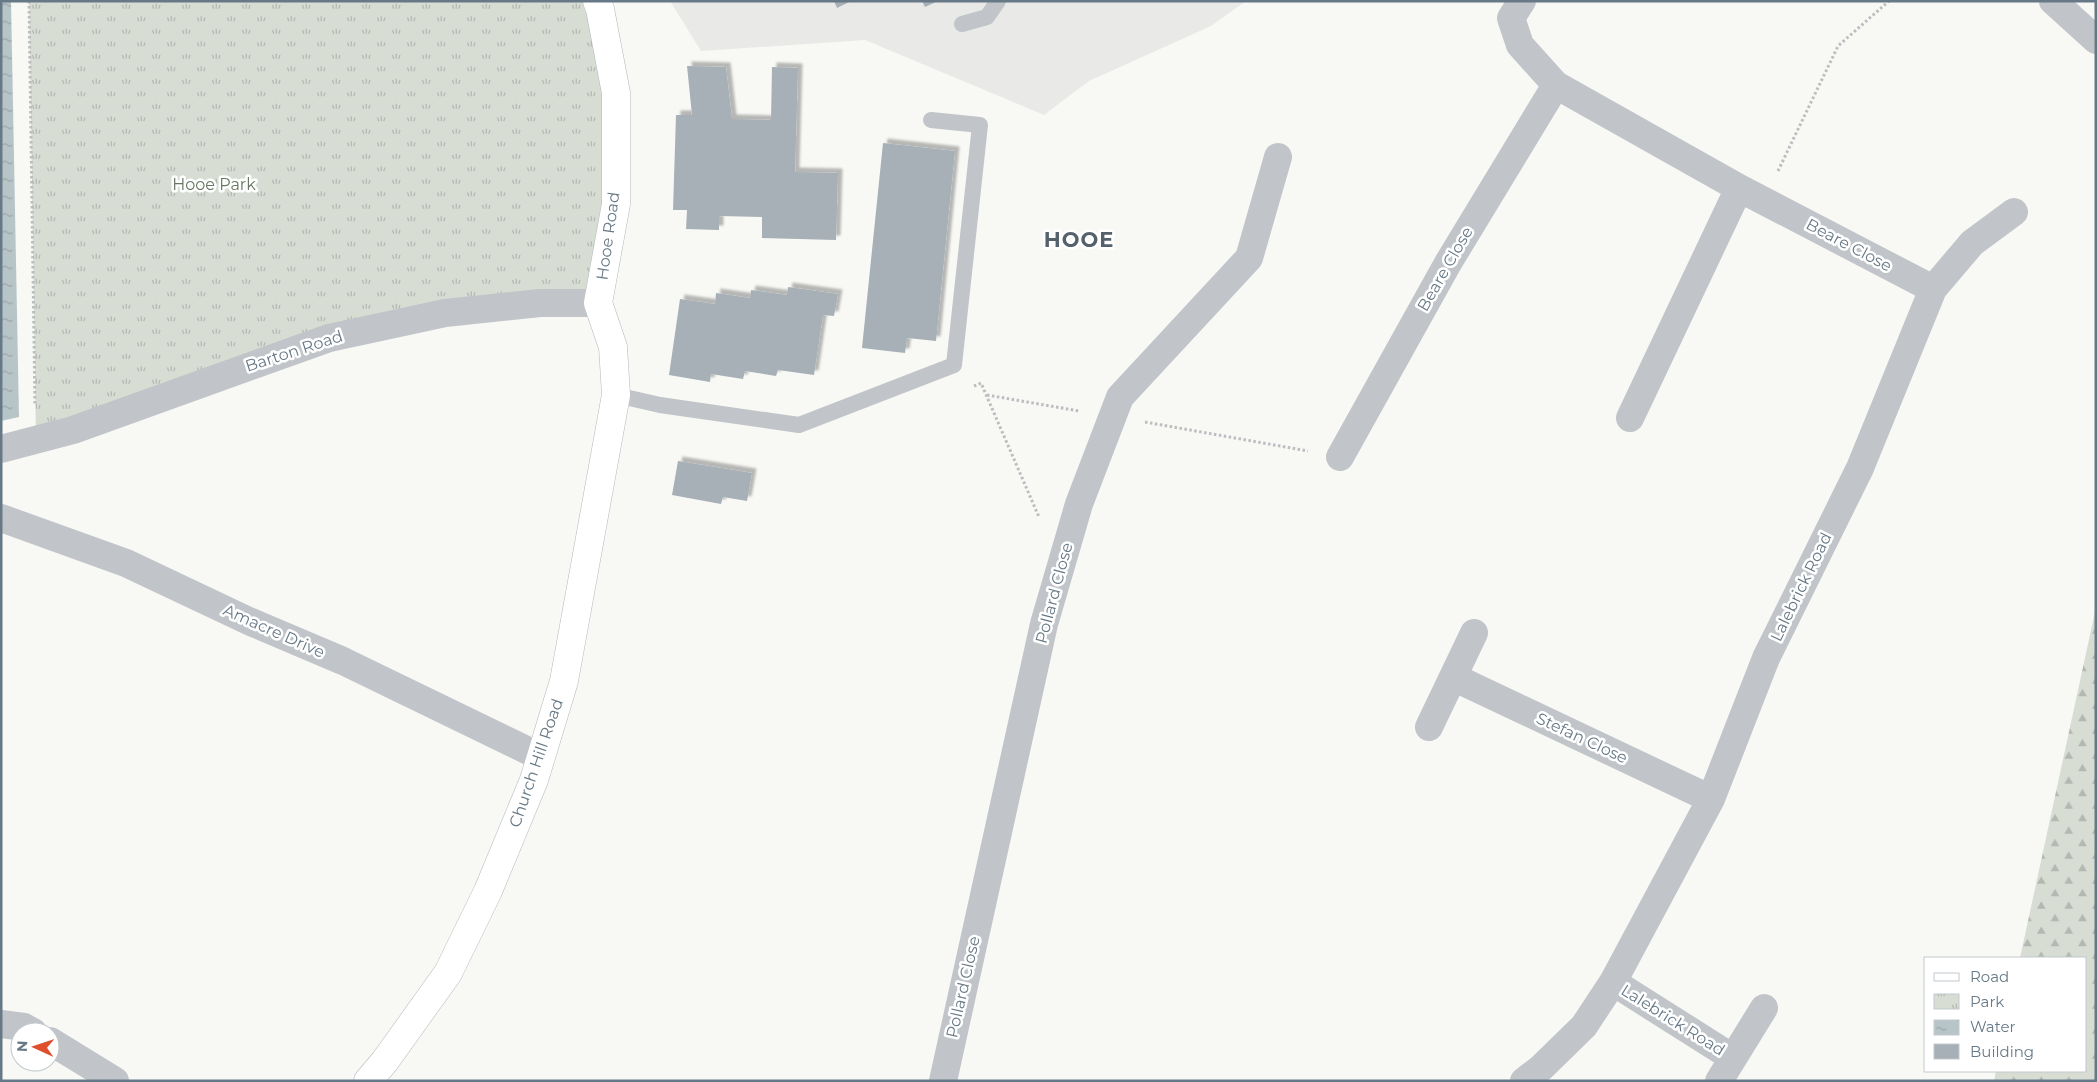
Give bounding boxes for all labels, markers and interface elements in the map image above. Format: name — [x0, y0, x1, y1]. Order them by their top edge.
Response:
park label: Hooe Park — [172, 175, 256, 194]
street label: Hooe Road — [592, 191, 624, 281]
street label: Beare Close — [1803, 215, 1895, 275]
street label: Beare Close — [1413, 223, 1477, 315]
district label: HOOE — [1044, 227, 1114, 252]
street label: Barton Road — [243, 326, 345, 376]
street label: Lalebrick Road — [1766, 529, 1836, 645]
street label: Pollard Close — [1031, 540, 1077, 646]
street label: Amacre Drive — [220, 600, 328, 662]
street label: Church Hill Road — [505, 696, 567, 830]
street label: Stefan Close — [1533, 709, 1631, 767]
street label: Pollard Close — [942, 934, 984, 1040]
legend — [1924, 957, 2087, 1072]
text: Road — [1970, 967, 2009, 986]
street label: Lalebrick Road — [1618, 980, 1728, 1060]
text: Park — [1970, 992, 2004, 1011]
text: Water — [1970, 1017, 2016, 1036]
north arrow — [10, 1022, 60, 1072]
text: N — [13, 1040, 31, 1052]
text: Building — [1970, 1042, 2034, 1061]

